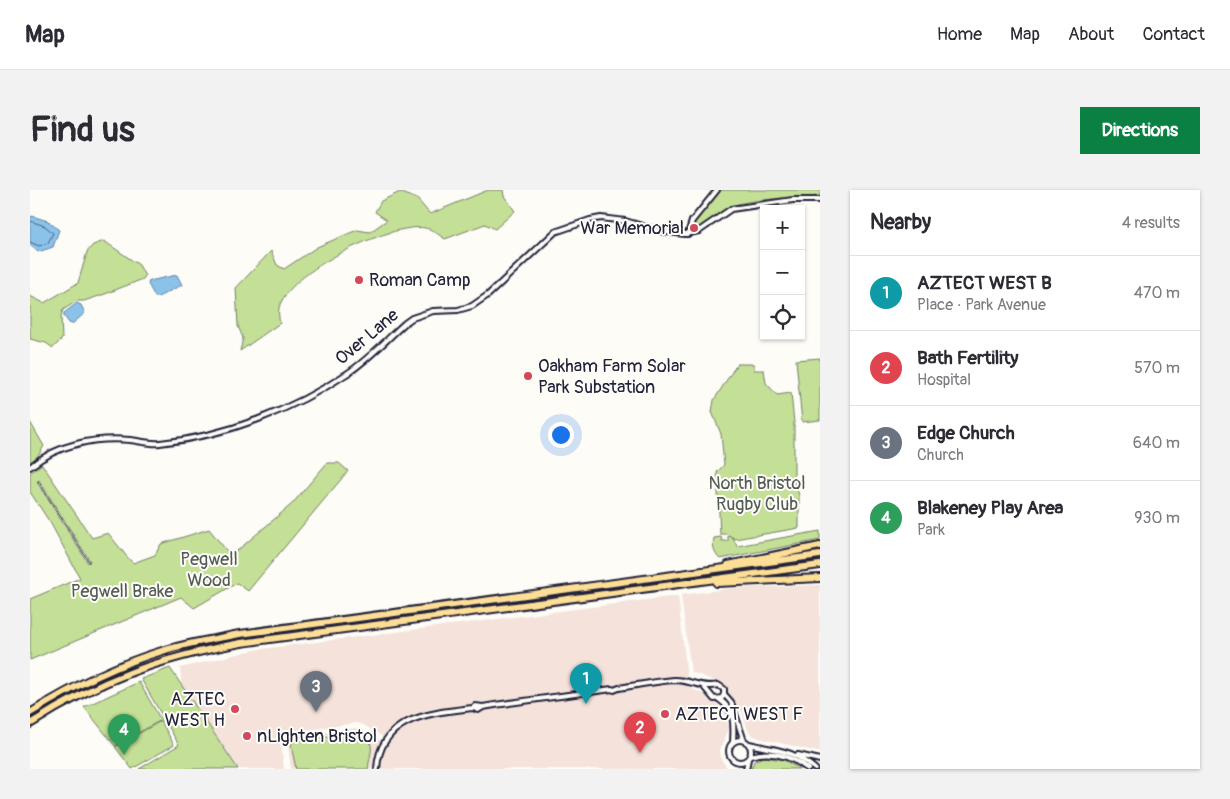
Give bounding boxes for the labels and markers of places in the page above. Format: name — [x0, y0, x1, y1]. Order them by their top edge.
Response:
place label: War Memorial — [580, 217, 684, 240]
marker: War Memorial — [688, 222, 700, 234]
place label: Roman Camp — [369, 269, 470, 292]
marker: Roman Camp — [353, 274, 365, 286]
place label: Oakham Farm Solar Park Substation — [538, 355, 686, 399]
marker: Oakham Farm Solar Park Substation — [522, 370, 534, 382]
pin: 1 — [570, 663, 602, 704]
pin: 3 — [300, 671, 332, 712]
place label: AZTEC WEST H — [164, 688, 225, 732]
marker: AZTEC WEST H — [229, 703, 241, 715]
place label: AZTECT WEST F — [675, 703, 803, 726]
marker: AZTECT WEST F — [659, 708, 671, 720]
pin: 2 — [624, 712, 656, 753]
pin: 4 — [108, 714, 140, 755]
place label: nLighten Bristol — [257, 725, 377, 748]
marker: nLighten Bristol — [241, 730, 253, 742]

